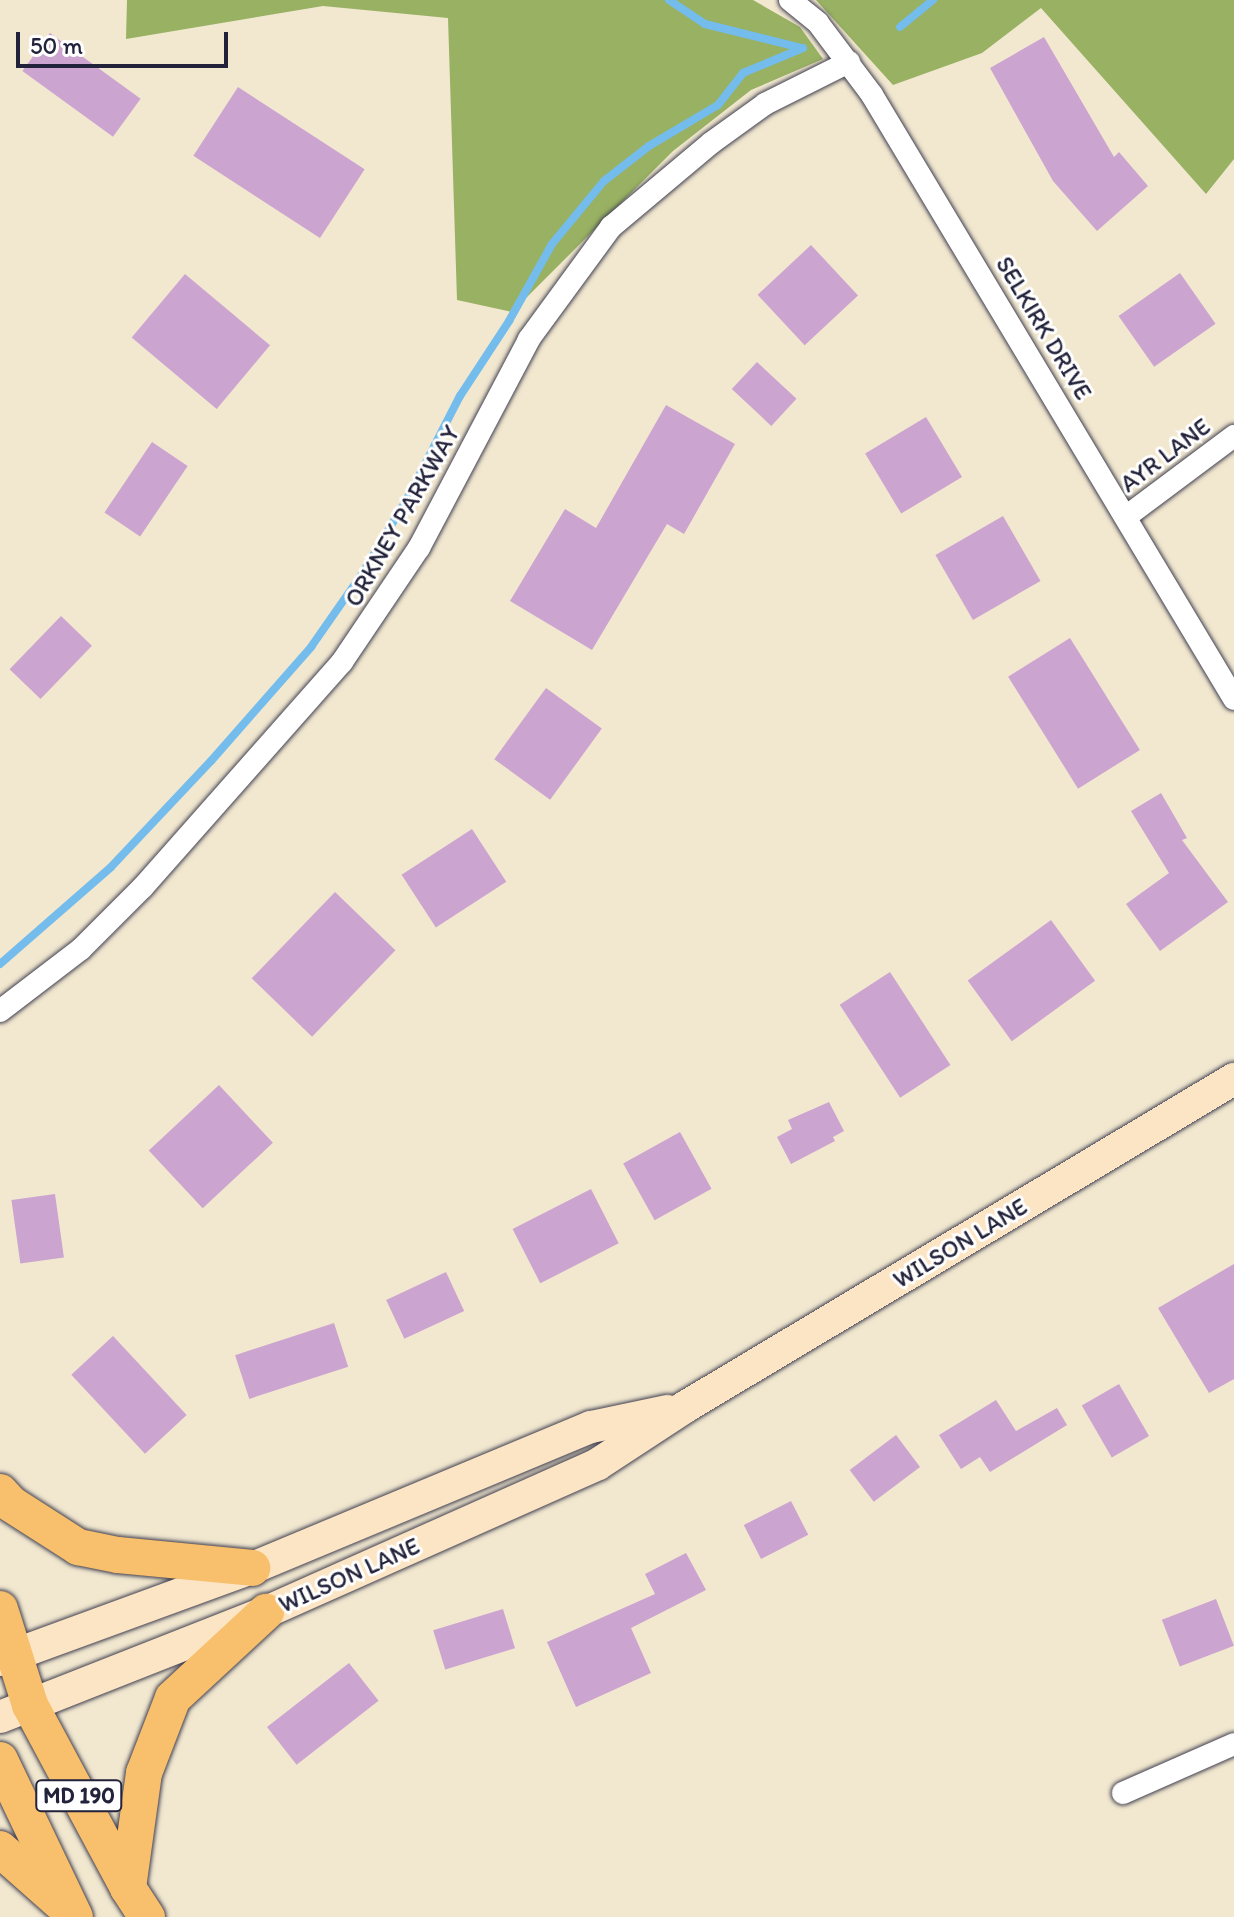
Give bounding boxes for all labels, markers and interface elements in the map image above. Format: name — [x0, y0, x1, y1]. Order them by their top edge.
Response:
scale bar — [20, 16, 232, 66]
text: 50 m — [30, 31, 83, 60]
street label: SELKIRK DRIVE — [990, 251, 1098, 405]
street label: AYR LANE — [1114, 412, 1216, 498]
street label: ORKNEY PARKWAY — [339, 421, 465, 611]
street label: WILSON LANE — [888, 1192, 1032, 1294]
street label: WILSON LANE — [274, 1531, 424, 1619]
road number: MD 190 — [35, 1778, 123, 1814]

